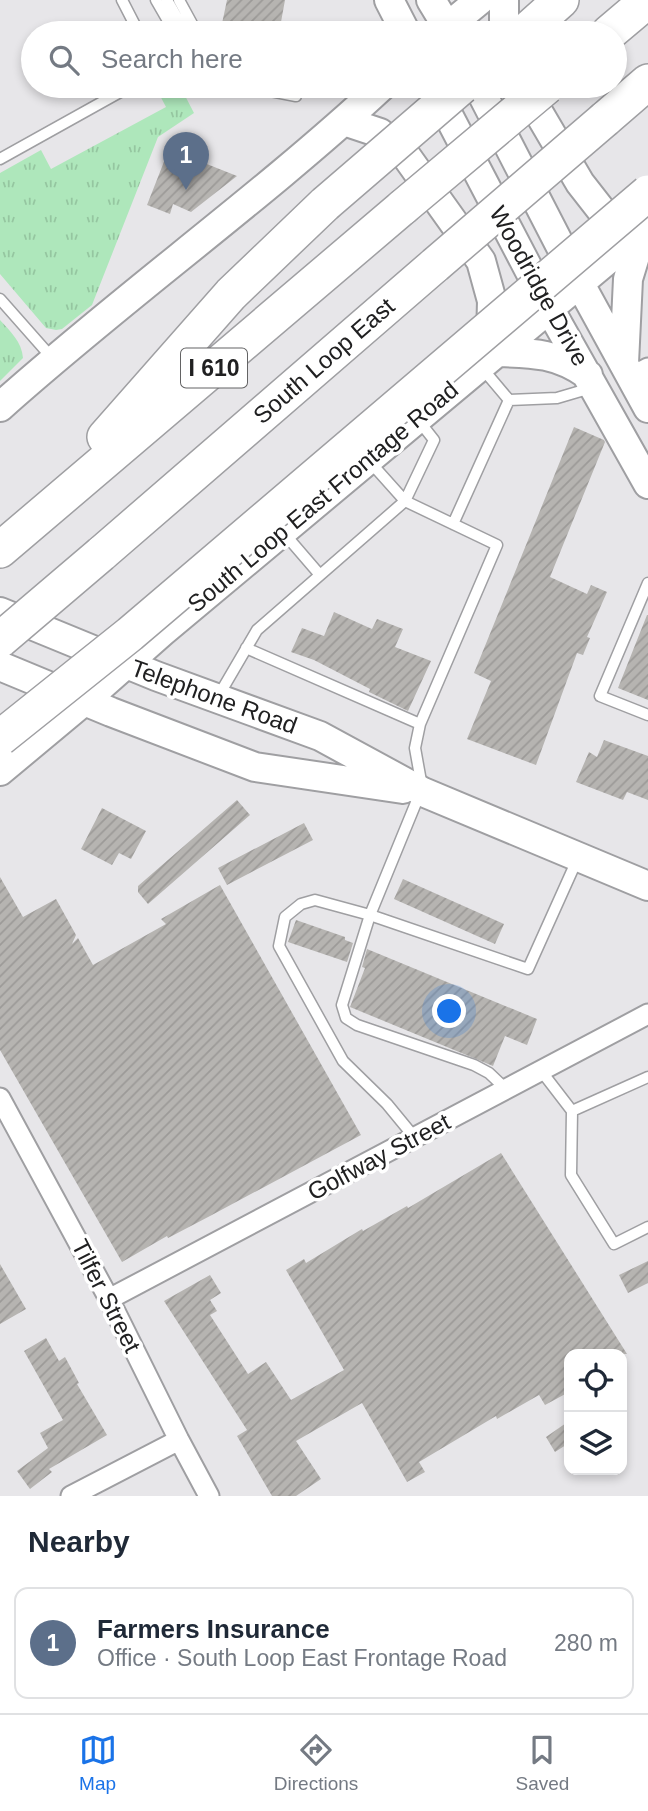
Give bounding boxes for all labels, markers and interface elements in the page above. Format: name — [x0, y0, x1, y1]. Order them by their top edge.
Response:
search box — [21, 21, 627, 98]
icon: search — [45, 41, 83, 79]
text: Search here — [101, 44, 243, 74]
pin: 1 — [163, 132, 209, 190]
street label: Woodridge Drive — [484, 201, 594, 370]
street label: South Loop East — [248, 292, 400, 429]
road number: I 610 — [181, 348, 247, 388]
street label: South Loop East Frontage Road — [182, 376, 463, 618]
street label: Telephone Road — [127, 654, 301, 739]
your location — [432, 994, 466, 1028]
street label: Golfway Street — [303, 1108, 455, 1205]
street label: Tilfer Street — [66, 1235, 147, 1357]
map controls — [564, 1349, 627, 1475]
button: locate — [564, 1349, 627, 1412]
button: layers — [564, 1412, 627, 1475]
text: Nearby — [28, 1525, 130, 1558]
text: Farmers Insurance — [97, 1614, 330, 1644]
text: 1 — [47, 1630, 59, 1656]
text: 280 m — [554, 1630, 618, 1656]
text: Office · South Loop East Frontage Road — [97, 1645, 507, 1671]
tab: Map — [79, 1731, 117, 1795]
tab: Directions — [274, 1731, 358, 1795]
tab: Saved — [515, 1731, 569, 1795]

